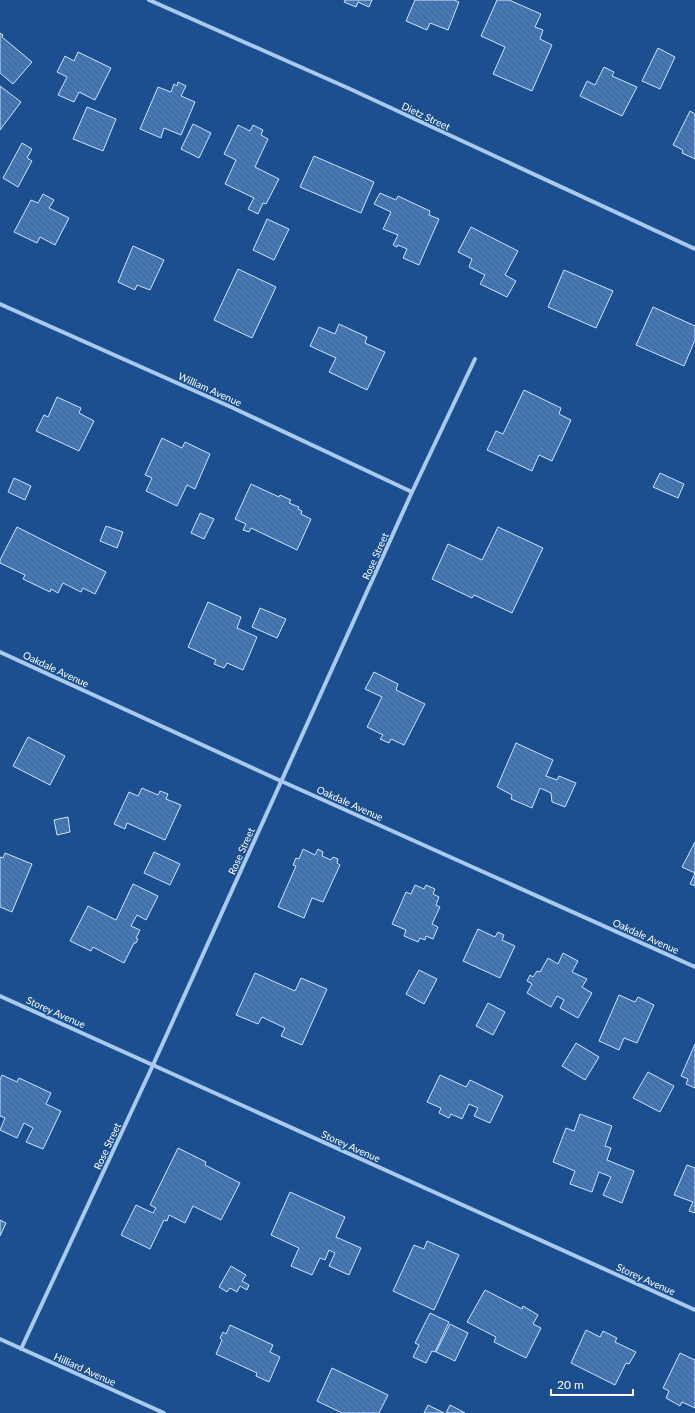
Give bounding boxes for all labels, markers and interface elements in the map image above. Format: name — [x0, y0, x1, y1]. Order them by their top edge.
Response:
street label: Dietz Street — [400, 100, 453, 133]
street label: William Avenue — [176, 370, 244, 408]
street label: Rose Street — [359, 530, 391, 581]
street label: Oakdale Avenue — [21, 649, 91, 689]
street label: Oakdale Avenue — [315, 783, 385, 823]
street label: Rose Street — [225, 825, 257, 876]
street label: Oakdale Avenue — [611, 916, 681, 956]
street label: Storey Avenue — [25, 994, 87, 1030]
street label: Rose Street — [91, 1120, 123, 1171]
street label: Storey Avenue — [320, 1128, 382, 1164]
street label: Storey Avenue — [615, 1261, 677, 1297]
street label: Hilliard Avenue — [52, 1350, 118, 1388]
scale bar — [551, 1371, 633, 1397]
text: 20 m — [557, 1377, 584, 1392]

